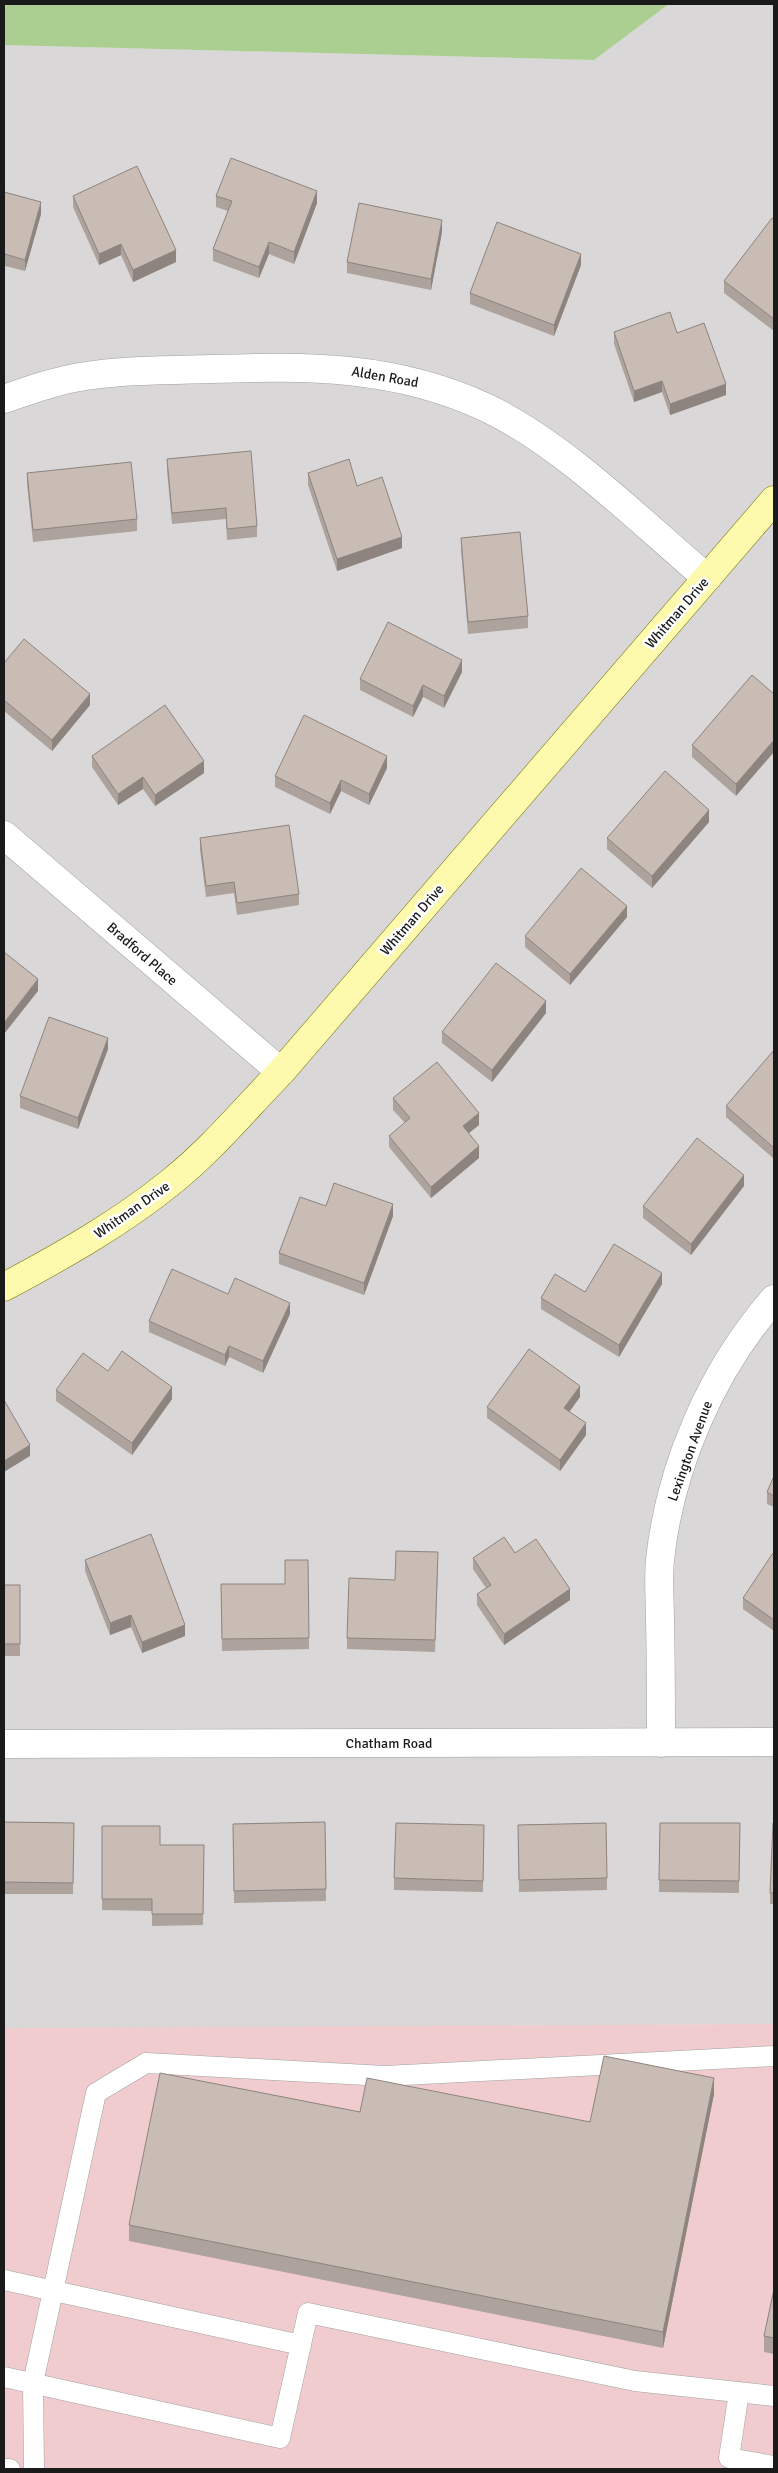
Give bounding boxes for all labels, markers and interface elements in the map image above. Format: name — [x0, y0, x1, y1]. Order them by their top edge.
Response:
street label: Alden Road — [350, 363, 420, 391]
street label: Whitman Drive — [642, 574, 712, 652]
street label: Whitman Drive — [377, 881, 447, 959]
street label: Bradford Place — [103, 919, 181, 989]
street label: Whitman Drive — [91, 1178, 173, 1242]
street label: Lexington Avenue — [664, 1398, 716, 1504]
street label: Chatham Road — [346, 1735, 432, 1752]

